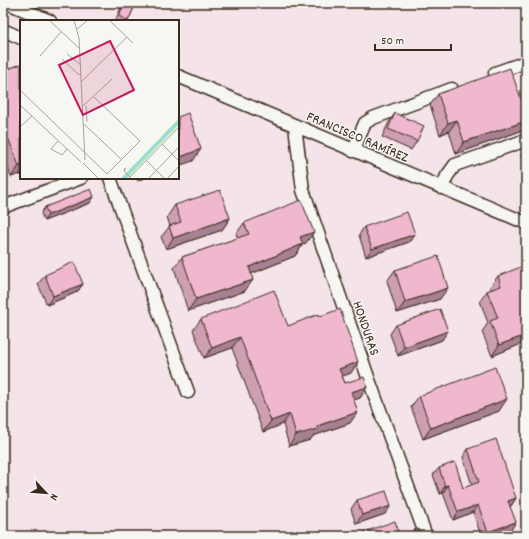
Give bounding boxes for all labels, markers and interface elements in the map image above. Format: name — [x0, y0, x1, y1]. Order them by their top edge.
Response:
inset map — [20, 20, 179, 179]
scale bar — [375, 26, 451, 52]
text: 50 m — [381, 33, 404, 50]
street label: FRANCISCO RAMÍREZ — [303, 107, 412, 169]
street label: HONDURAS — [346, 299, 384, 359]
north arrow — [26, 473, 66, 513]
text: N — [45, 491, 62, 503]

